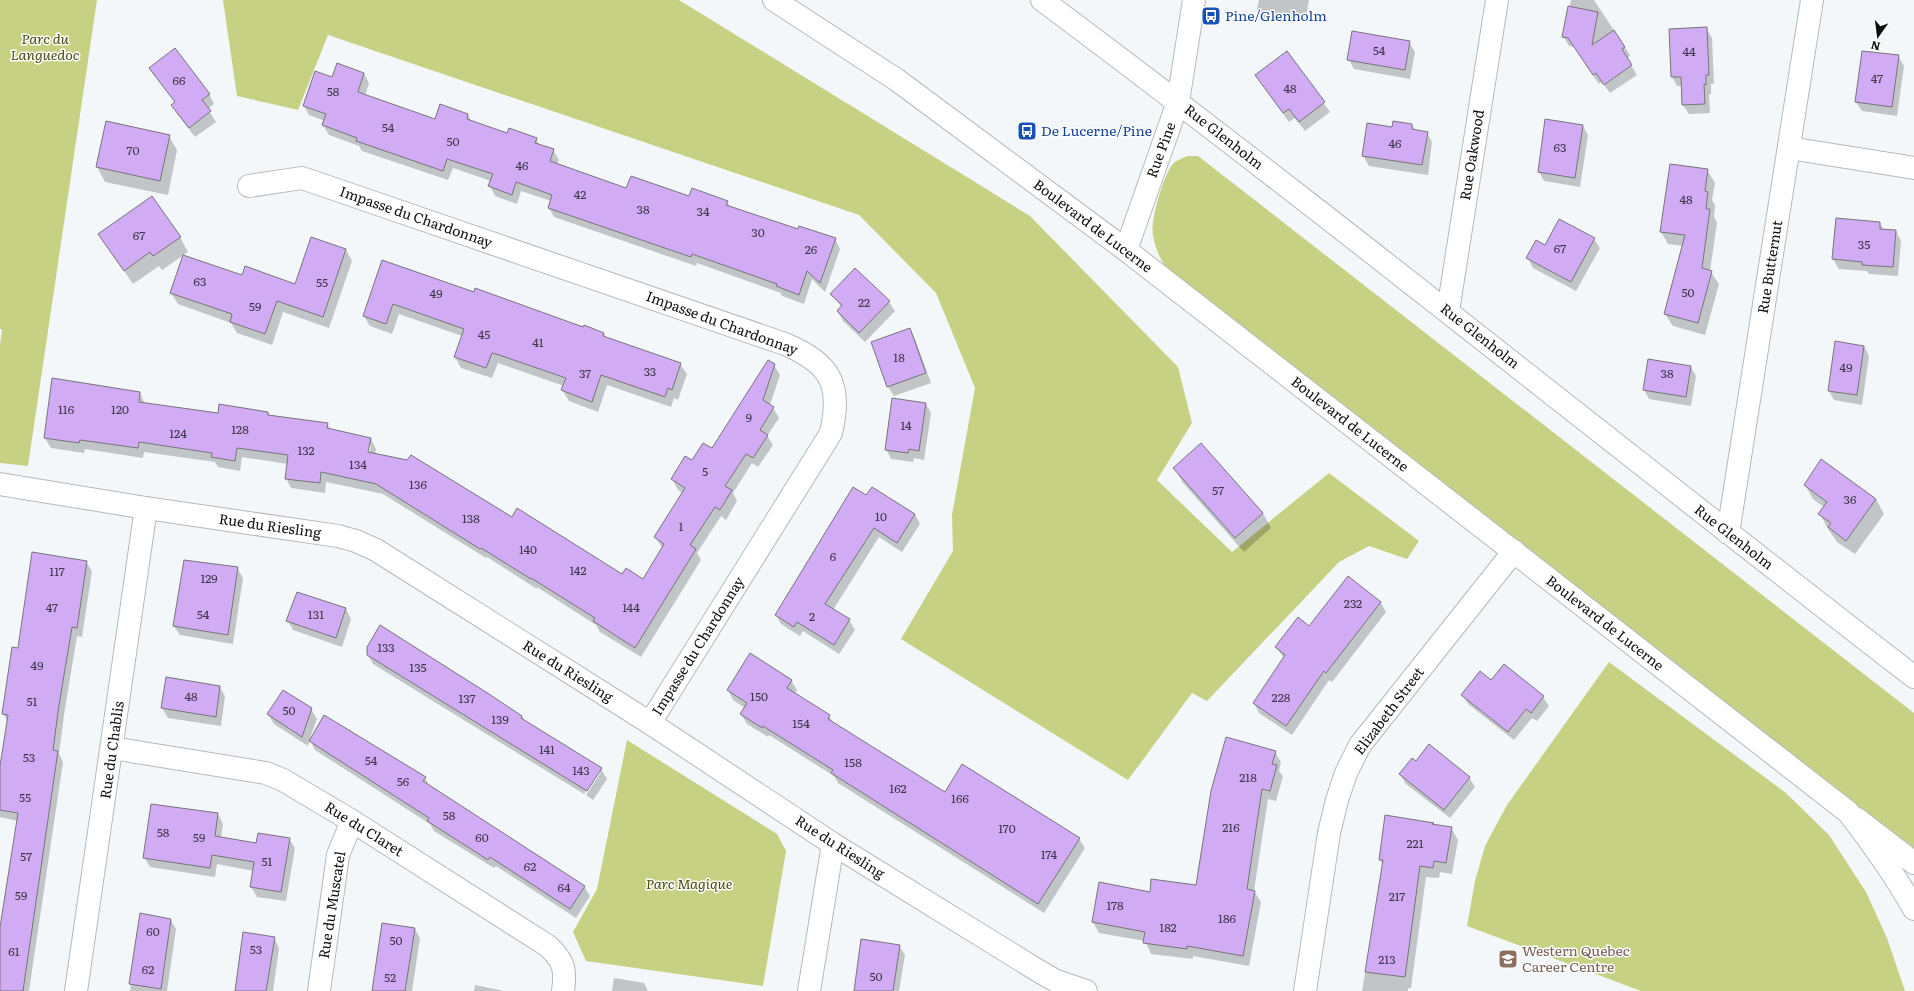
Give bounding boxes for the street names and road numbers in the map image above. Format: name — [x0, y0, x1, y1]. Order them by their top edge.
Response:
street label: Rue Glenholm — [1181, 99, 1269, 174]
street label: Rue Oakwood — [1454, 108, 1488, 202]
street label: Rue Pine — [1141, 119, 1179, 180]
street label: Boulevard de Lucerne — [1030, 174, 1157, 277]
street label: Impasse du Chardonnay — [337, 180, 496, 252]
street label: Rue Butternut — [1752, 218, 1786, 315]
street label: Impasse du Chardonnay — [644, 285, 802, 359]
street label: Rue Glenholm — [1437, 298, 1525, 373]
street label: Boulevard de Lucerne — [1288, 371, 1414, 476]
street label: Rue Glenholm — [1691, 499, 1779, 574]
street label: Rue du Riesling — [218, 508, 323, 542]
street label: Boulevard de Lucerne — [1543, 570, 1669, 675]
street label: Impasse du Chardonnay — [646, 571, 749, 719]
street label: Rue du Riesling — [520, 634, 618, 706]
street label: Elizabeth Street — [1348, 662, 1428, 759]
street label: Rue du Chablis — [94, 700, 128, 800]
street label: Rue du Claret — [321, 796, 408, 861]
street label: Rue du Riesling — [792, 810, 889, 883]
street label: Rue du Muscatel — [313, 849, 349, 960]

